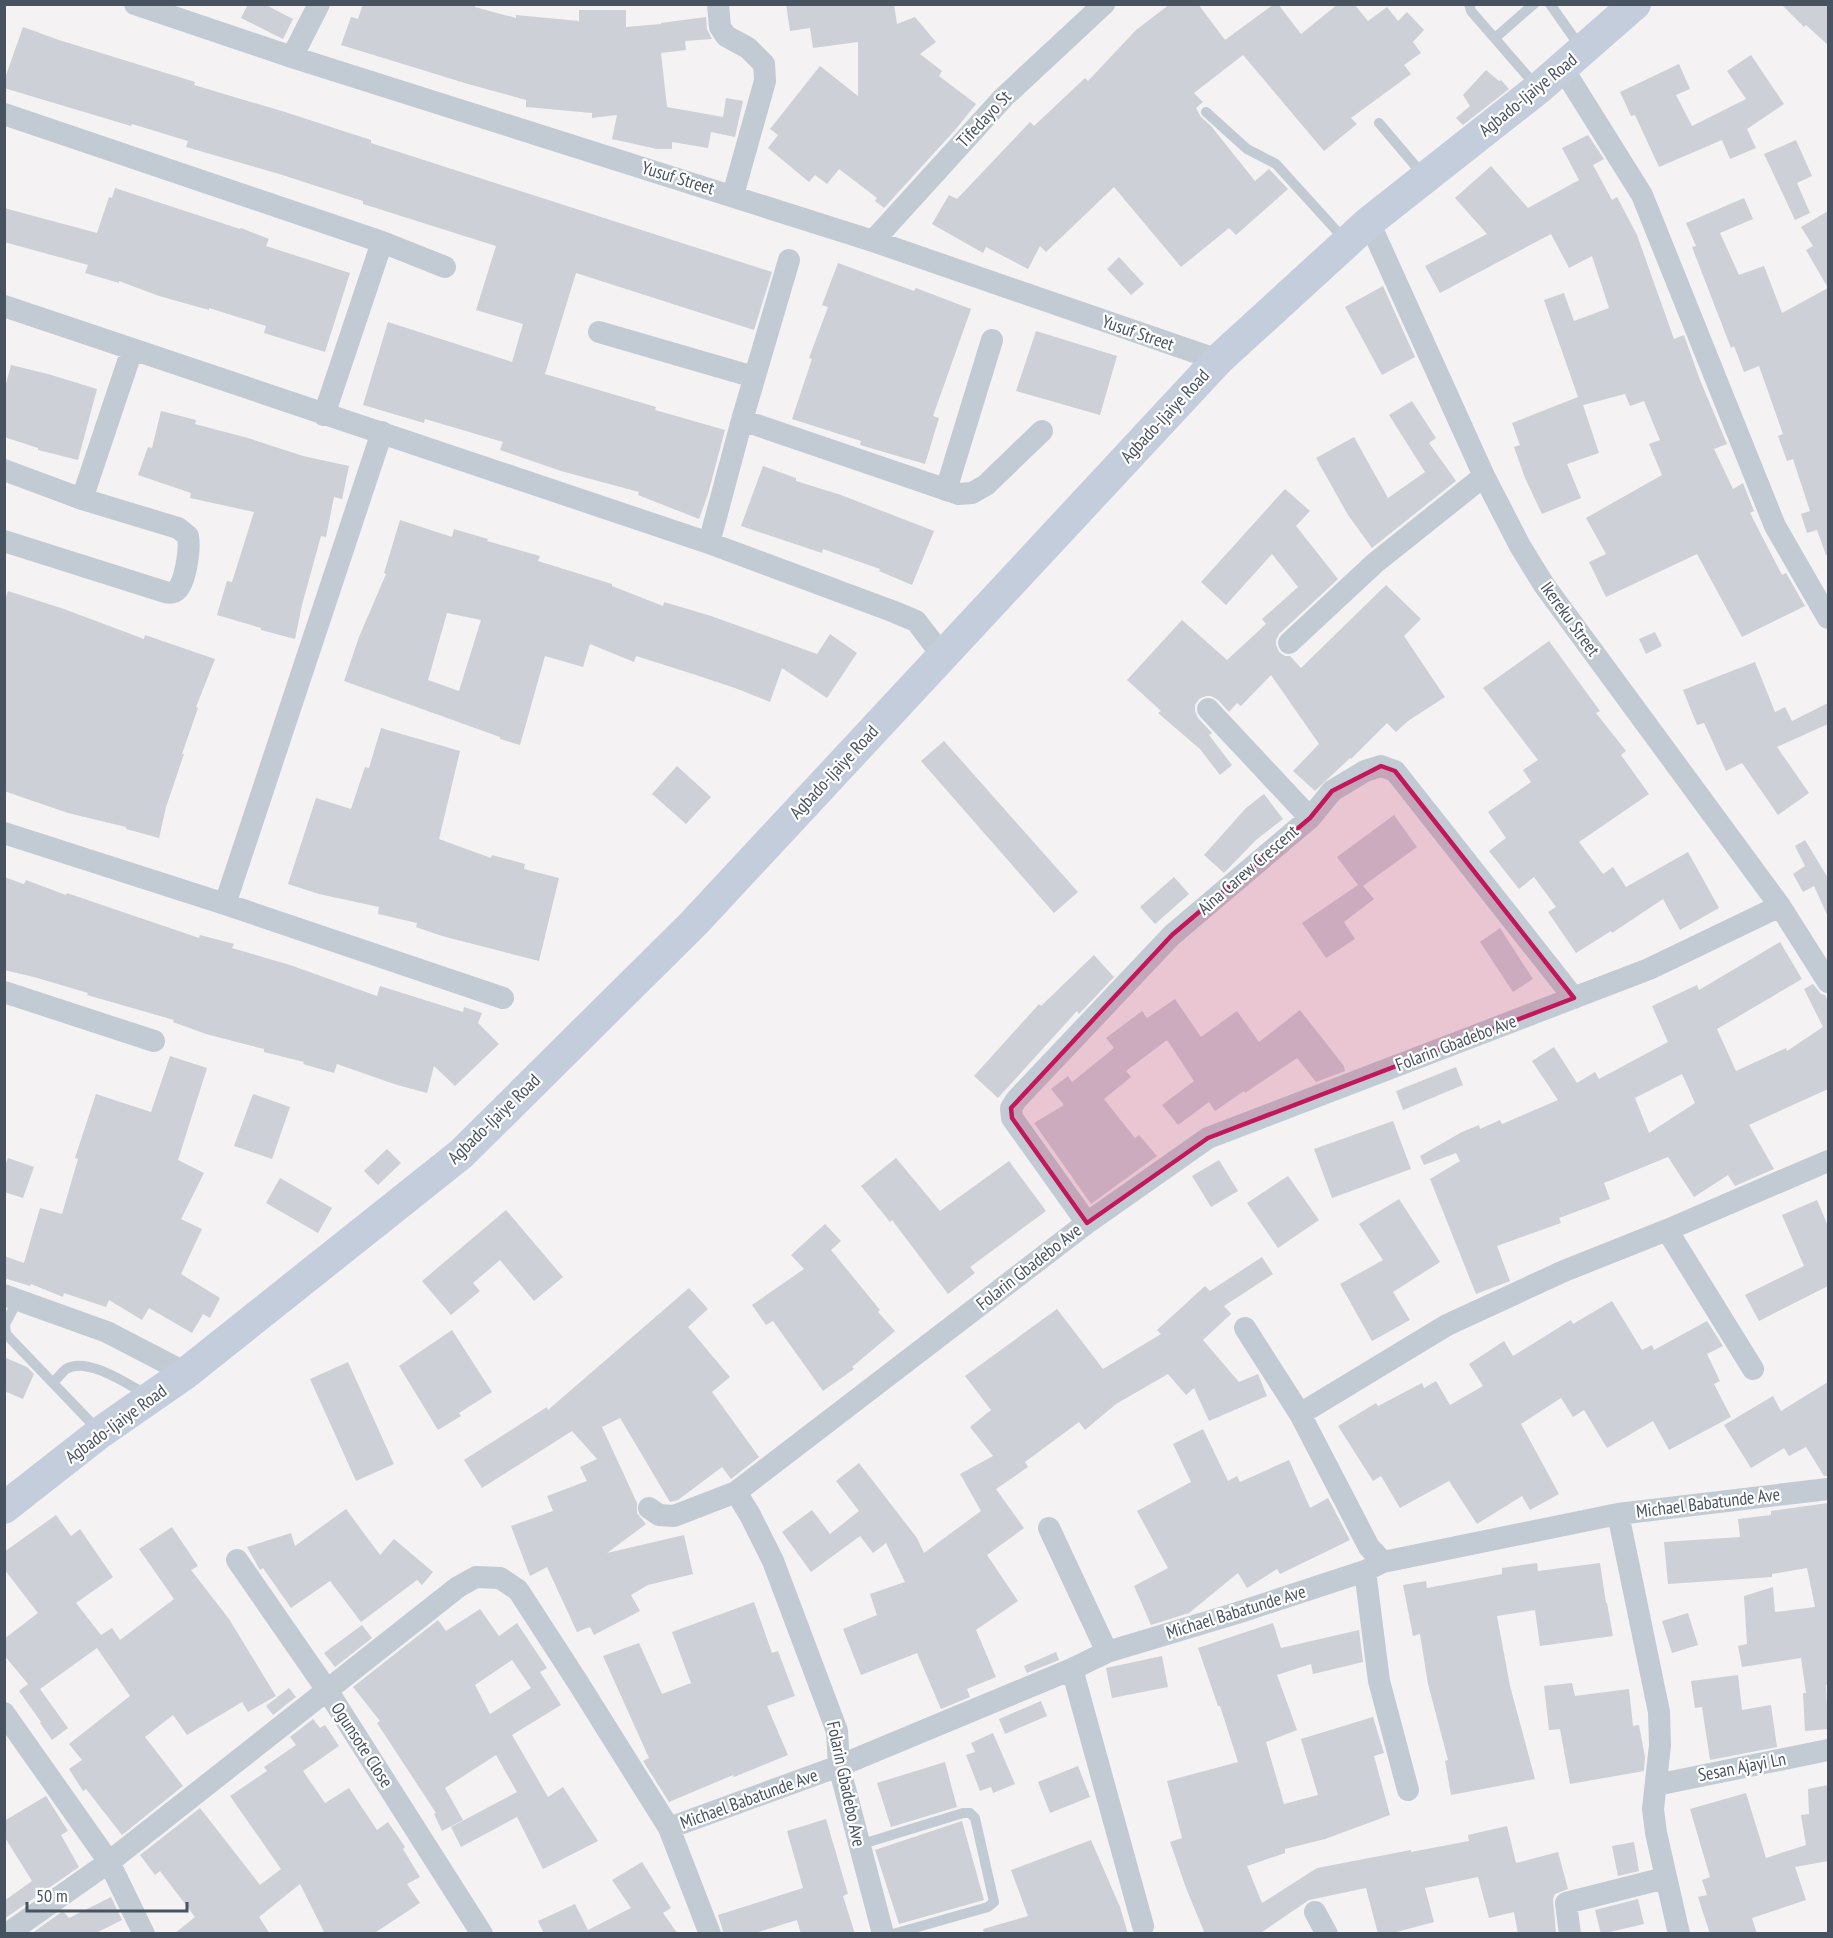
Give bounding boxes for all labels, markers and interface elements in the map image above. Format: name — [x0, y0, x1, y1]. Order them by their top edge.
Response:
street label: Agbado-Ijaiye Road — [1474, 48, 1581, 141]
street label: Tifedayo St — [951, 85, 1016, 152]
street label: Yusuf Street — [639, 156, 717, 199]
street label: Yusuf Street — [1099, 310, 1177, 356]
street label: Agbado-Ijaiye Road — [1115, 364, 1214, 467]
street label: Ikereku Street — [1536, 577, 1605, 661]
street label: Agbado-Ijaiye Road — [784, 720, 883, 823]
street label: Aina Carew Crescent — [1193, 820, 1303, 920]
street label: Folarin Gbadebo Ave — [1392, 1009, 1519, 1076]
street label: Agbado-Ijaiye Road — [443, 1069, 545, 1169]
street label: Folarin Gbadebo Ave — [971, 1218, 1086, 1315]
street label: Agbado-Ijaiye Road — [60, 1379, 171, 1468]
street label: Michael Babatunde Ave — [1635, 1482, 1781, 1523]
street label: Michael Babatunde Ave — [1163, 1579, 1308, 1644]
street label: Ogunsote Close — [326, 1698, 398, 1792]
street label: Folarin Gbadebo Ave — [822, 1719, 871, 1849]
street label: Sesan Ajayi Ln — [1696, 1747, 1788, 1786]
street label: Michael Babatunde Ave — [677, 1763, 821, 1834]
scale bar — [27, 1875, 188, 1913]
text: 50 m — [36, 1884, 68, 1907]

